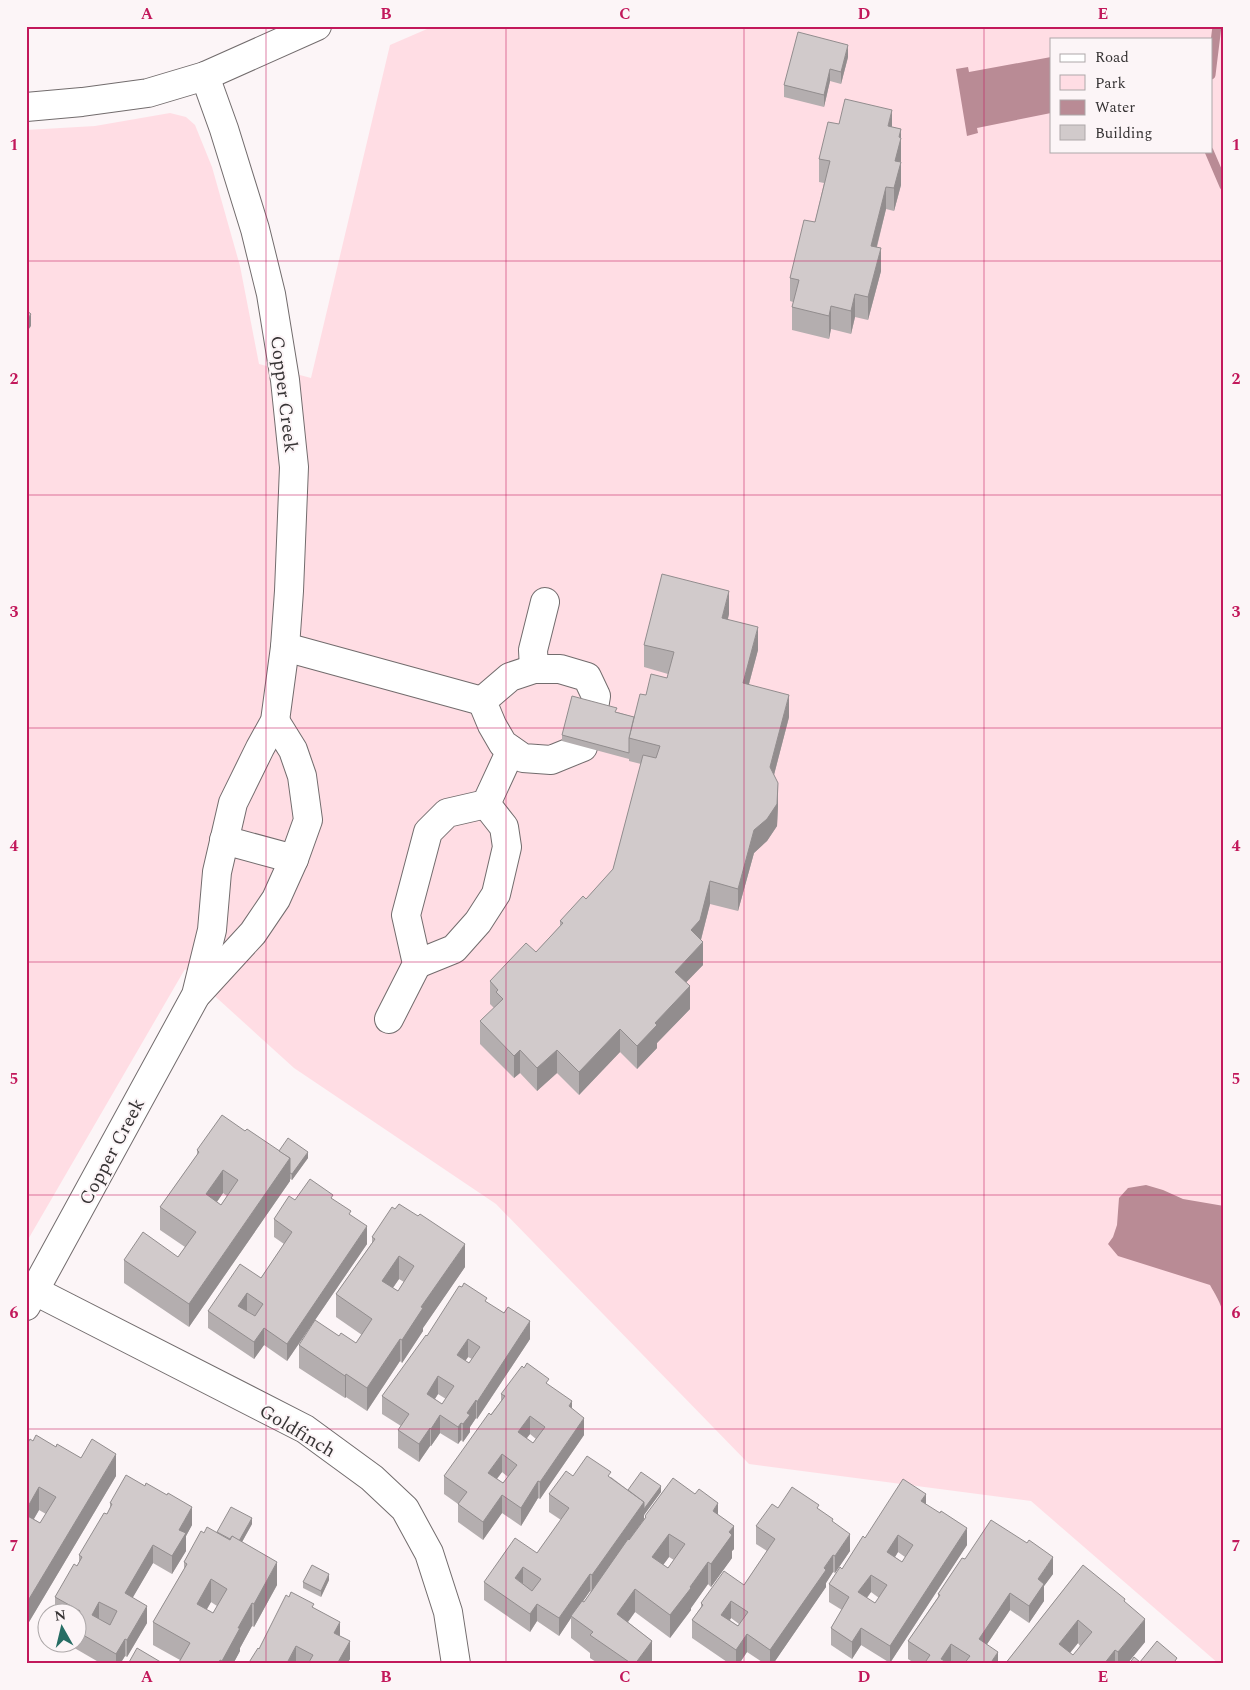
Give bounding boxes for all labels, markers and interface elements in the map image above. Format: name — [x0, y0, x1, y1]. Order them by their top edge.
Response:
text: A — [141, 2, 154, 26]
text: B — [380, 2, 392, 26]
text: C — [619, 2, 631, 26]
text: D — [858, 2, 871, 26]
text: E — [1098, 2, 1108, 26]
legend — [1050, 38, 1212, 152]
text: Road — [1095, 46, 1129, 69]
text: Park — [1095, 72, 1126, 95]
text: Water — [1095, 96, 1135, 119]
text: Building — [1095, 122, 1152, 145]
text: 1 — [10, 133, 18, 157]
text: 1 — [1232, 133, 1240, 157]
street label: Copper Creek — [262, 334, 305, 455]
text: 2 — [10, 367, 19, 391]
text: 2 — [1232, 367, 1241, 391]
text: 3 — [10, 600, 19, 624]
text: 3 — [1232, 600, 1241, 624]
text: 4 — [10, 834, 19, 858]
text: 4 — [1232, 834, 1241, 858]
text: 5 — [10, 1067, 18, 1091]
text: 5 — [1232, 1067, 1240, 1091]
street label: Copper Creek — [72, 1093, 153, 1210]
text: 6 — [10, 1301, 19, 1325]
text: 6 — [1232, 1301, 1241, 1325]
street label: Goldfinch — [253, 1397, 341, 1466]
text: 7 — [10, 1534, 19, 1558]
text: 7 — [1232, 1534, 1241, 1558]
north arrow — [38, 1602, 88, 1652]
text: N — [53, 1604, 67, 1627]
text: A — [141, 1665, 154, 1689]
text: B — [380, 1665, 392, 1689]
text: C — [619, 1665, 631, 1689]
text: D — [858, 1665, 871, 1689]
text: E — [1098, 1665, 1108, 1689]

